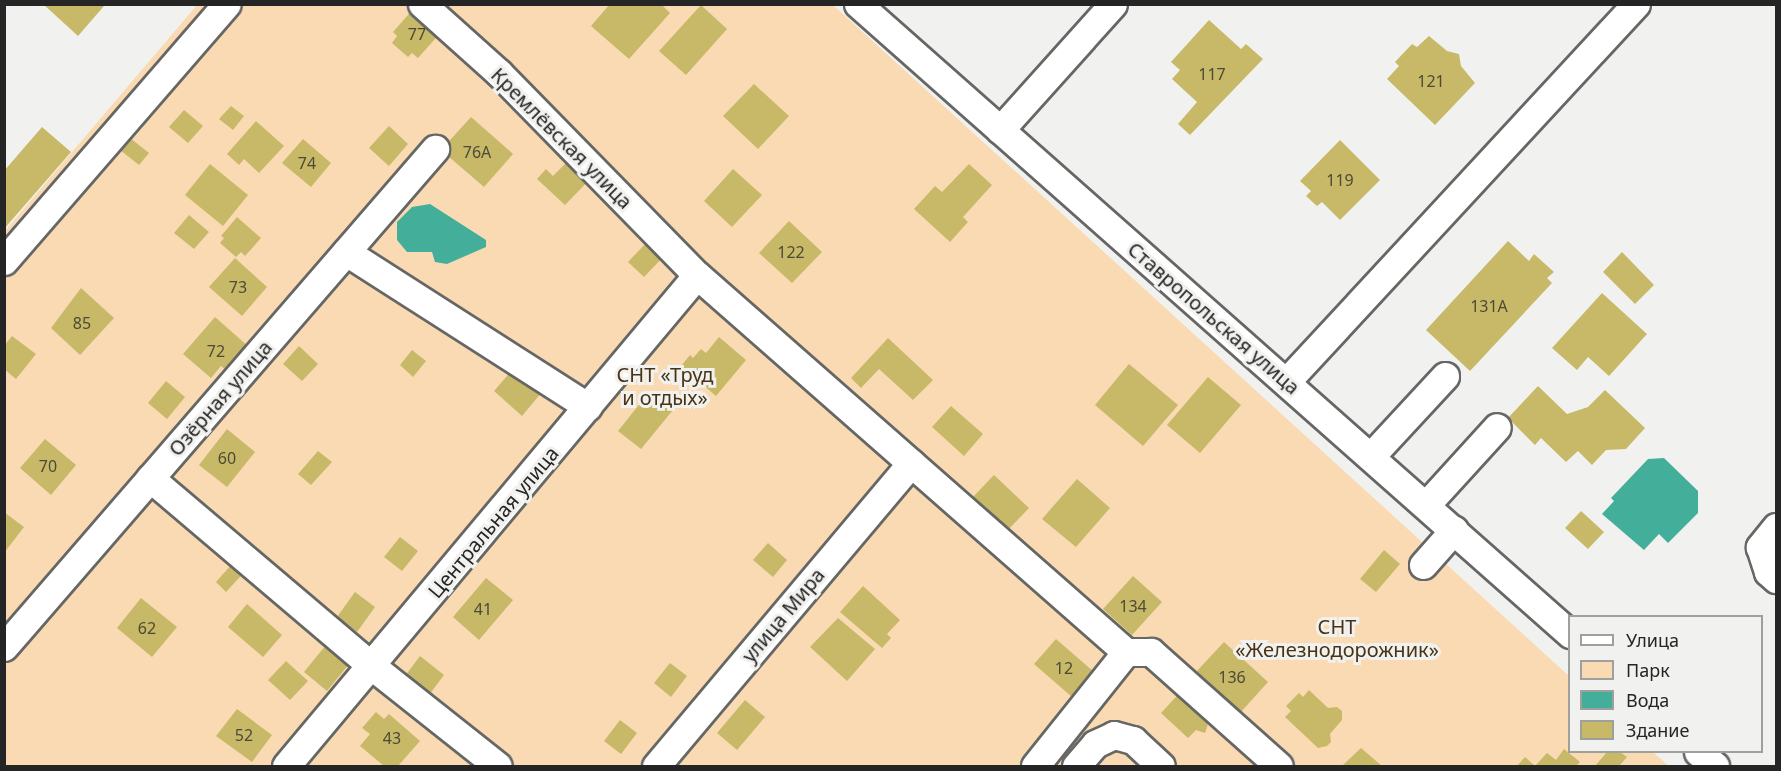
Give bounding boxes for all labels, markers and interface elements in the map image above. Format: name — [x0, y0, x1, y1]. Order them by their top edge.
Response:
house number: 77 — [408, 24, 426, 44]
street label: Кремлёвская улица — [486, 62, 638, 214]
house number: 117 — [1198, 64, 1226, 84]
house number: 121 — [1417, 71, 1445, 91]
house number: 76А — [463, 142, 491, 162]
house number: 74 — [298, 153, 316, 173]
house number: 119 — [1326, 170, 1354, 190]
street label: Ставропольская улица — [1123, 237, 1305, 399]
house number: 122 — [777, 242, 805, 262]
house number: 73 — [229, 277, 247, 297]
house number: 131А — [1470, 296, 1508, 316]
house number: 85 — [73, 313, 91, 333]
street label: Озёрная улица — [163, 335, 277, 461]
house number: 72 — [207, 341, 225, 361]
park label: СНТ «Труд и отдых» — [617, 362, 713, 409]
street label: Центральная улица — [423, 441, 563, 603]
house number: 60 — [218, 448, 236, 468]
house number: 70 — [39, 456, 57, 476]
street label: улица Мира — [737, 563, 829, 667]
house number: 134 — [1119, 596, 1147, 616]
house number: 41 — [474, 599, 492, 619]
park label: СНТ «Железнодорожник» — [1235, 614, 1439, 661]
legend — [1568, 615, 1763, 753]
house number: 62 — [138, 618, 156, 638]
text: Улица — [1626, 628, 1679, 652]
house number: 12 — [1055, 658, 1073, 678]
text: Парк — [1626, 658, 1670, 682]
house number: 136 — [1218, 667, 1246, 687]
text: Вода — [1626, 688, 1669, 712]
text: Здание — [1626, 718, 1689, 742]
house number: 52 — [235, 725, 253, 745]
house number: 43 — [383, 728, 401, 748]

